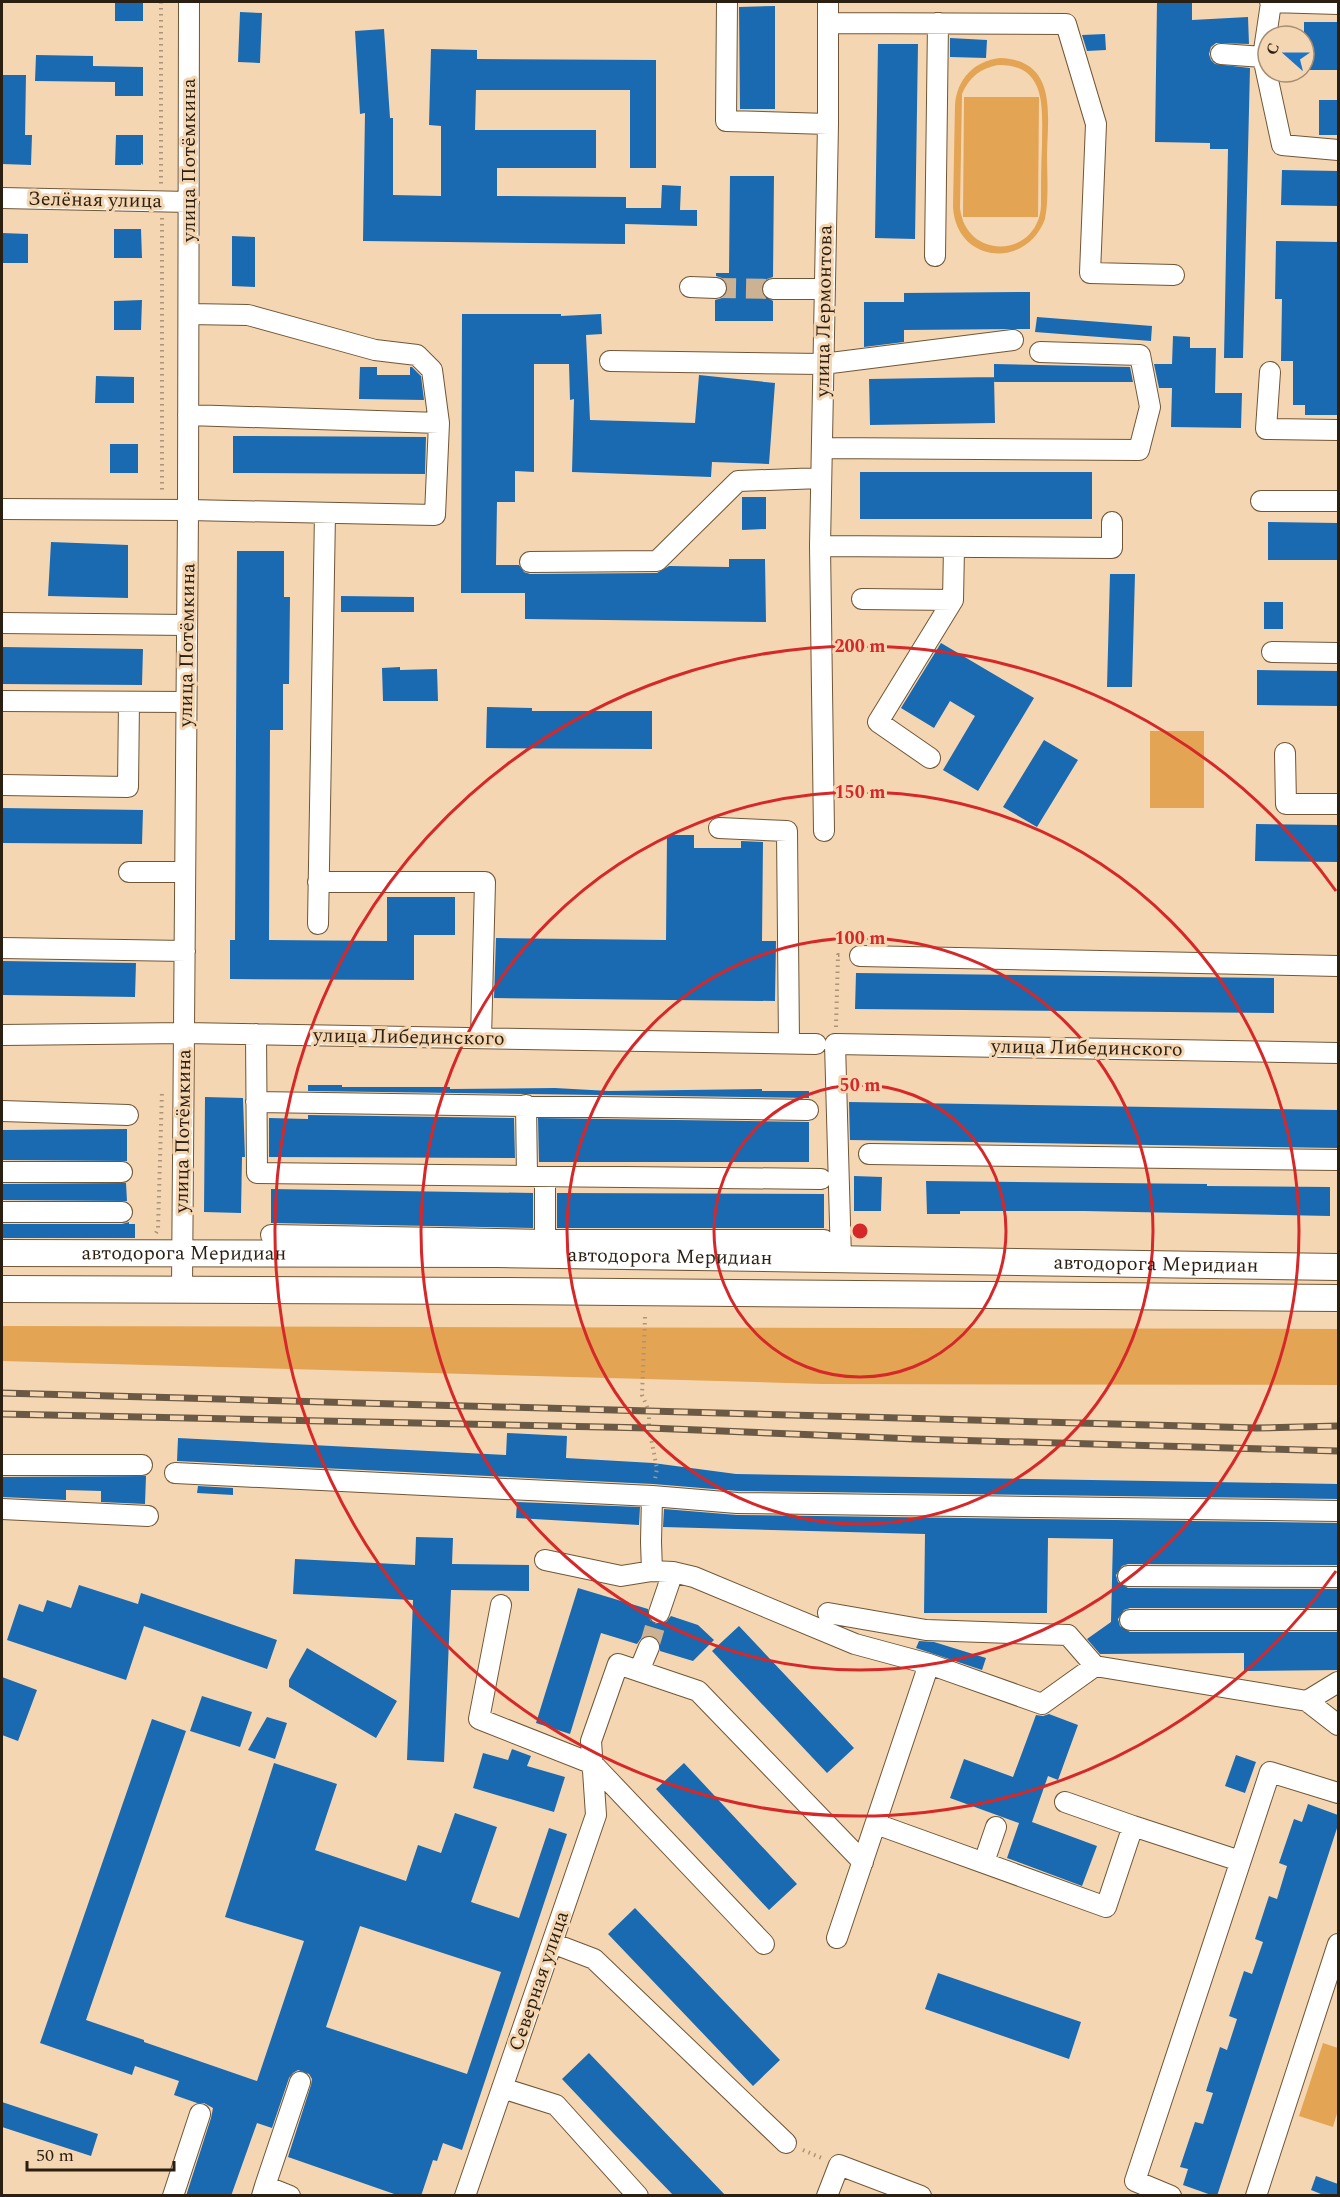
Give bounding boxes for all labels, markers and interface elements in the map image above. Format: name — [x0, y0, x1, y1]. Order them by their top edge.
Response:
north arrow — [1256, 24, 1316, 84]
text: С — [1260, 39, 1286, 59]
street label: улица Потёмкина — [174, 78, 204, 243]
street label: Зелёная улица — [27, 184, 163, 216]
street label: улица Лермонтова — [807, 224, 841, 398]
street label: улица Потёмкина — [171, 563, 203, 728]
text: 200 m — [834, 633, 886, 660]
text: 150 m — [834, 779, 886, 806]
text: 100 m — [834, 925, 886, 952]
street label: улица Либединского — [312, 1020, 505, 1054]
street label: улица Либединского — [990, 1031, 1183, 1065]
street label: улица Потёмкина — [167, 1049, 199, 1214]
text: 50 m — [840, 1072, 880, 1099]
centre of rings — [850, 1221, 870, 1241]
street label: автодорога Меридиан — [82, 1238, 286, 1269]
street label: автодорога Меридиан — [567, 1240, 773, 1273]
street label: автодорога Меридиан — [1053, 1248, 1259, 1281]
street label: Северная улица — [501, 1907, 577, 2055]
scale bar — [27, 2134, 174, 2172]
text: 50 m — [36, 2142, 74, 2169]

